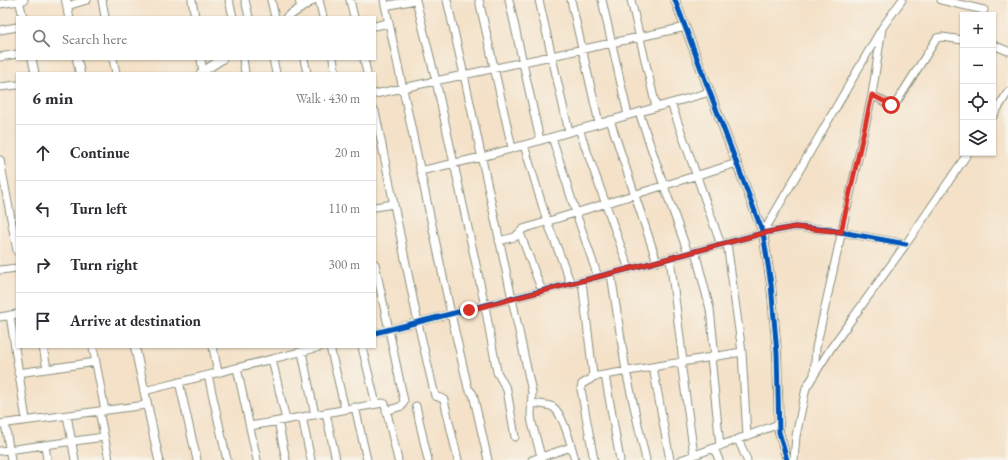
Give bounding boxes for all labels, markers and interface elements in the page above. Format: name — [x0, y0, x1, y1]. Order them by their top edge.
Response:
map controls — [960, 12, 996, 156]
button: + — [960, 12, 996, 48]
search box — [16, 16, 376, 60]
icon: search — [30, 27, 52, 49]
text: Search here — [62, 29, 127, 48]
button: − — [960, 48, 996, 84]
button: locate — [960, 84, 996, 120]
text: 6 min — [32, 87, 73, 109]
text: Walk · 430 m — [296, 90, 360, 107]
route start — [882, 96, 900, 114]
button: layers — [960, 120, 996, 156]
icon: ahead — [32, 142, 54, 164]
text: Continue — [70, 143, 130, 162]
text: 20 m — [335, 144, 360, 161]
icon: left — [32, 198, 54, 220]
text: Turn left — [70, 199, 127, 218]
text: 110 m — [329, 200, 360, 217]
icon: right — [32, 254, 54, 276]
text: Turn right — [70, 255, 138, 274]
text: 300 m — [329, 256, 360, 273]
route end — [460, 301, 478, 319]
icon: arrive — [32, 310, 54, 332]
text: Arrive at destination — [70, 311, 201, 330]

